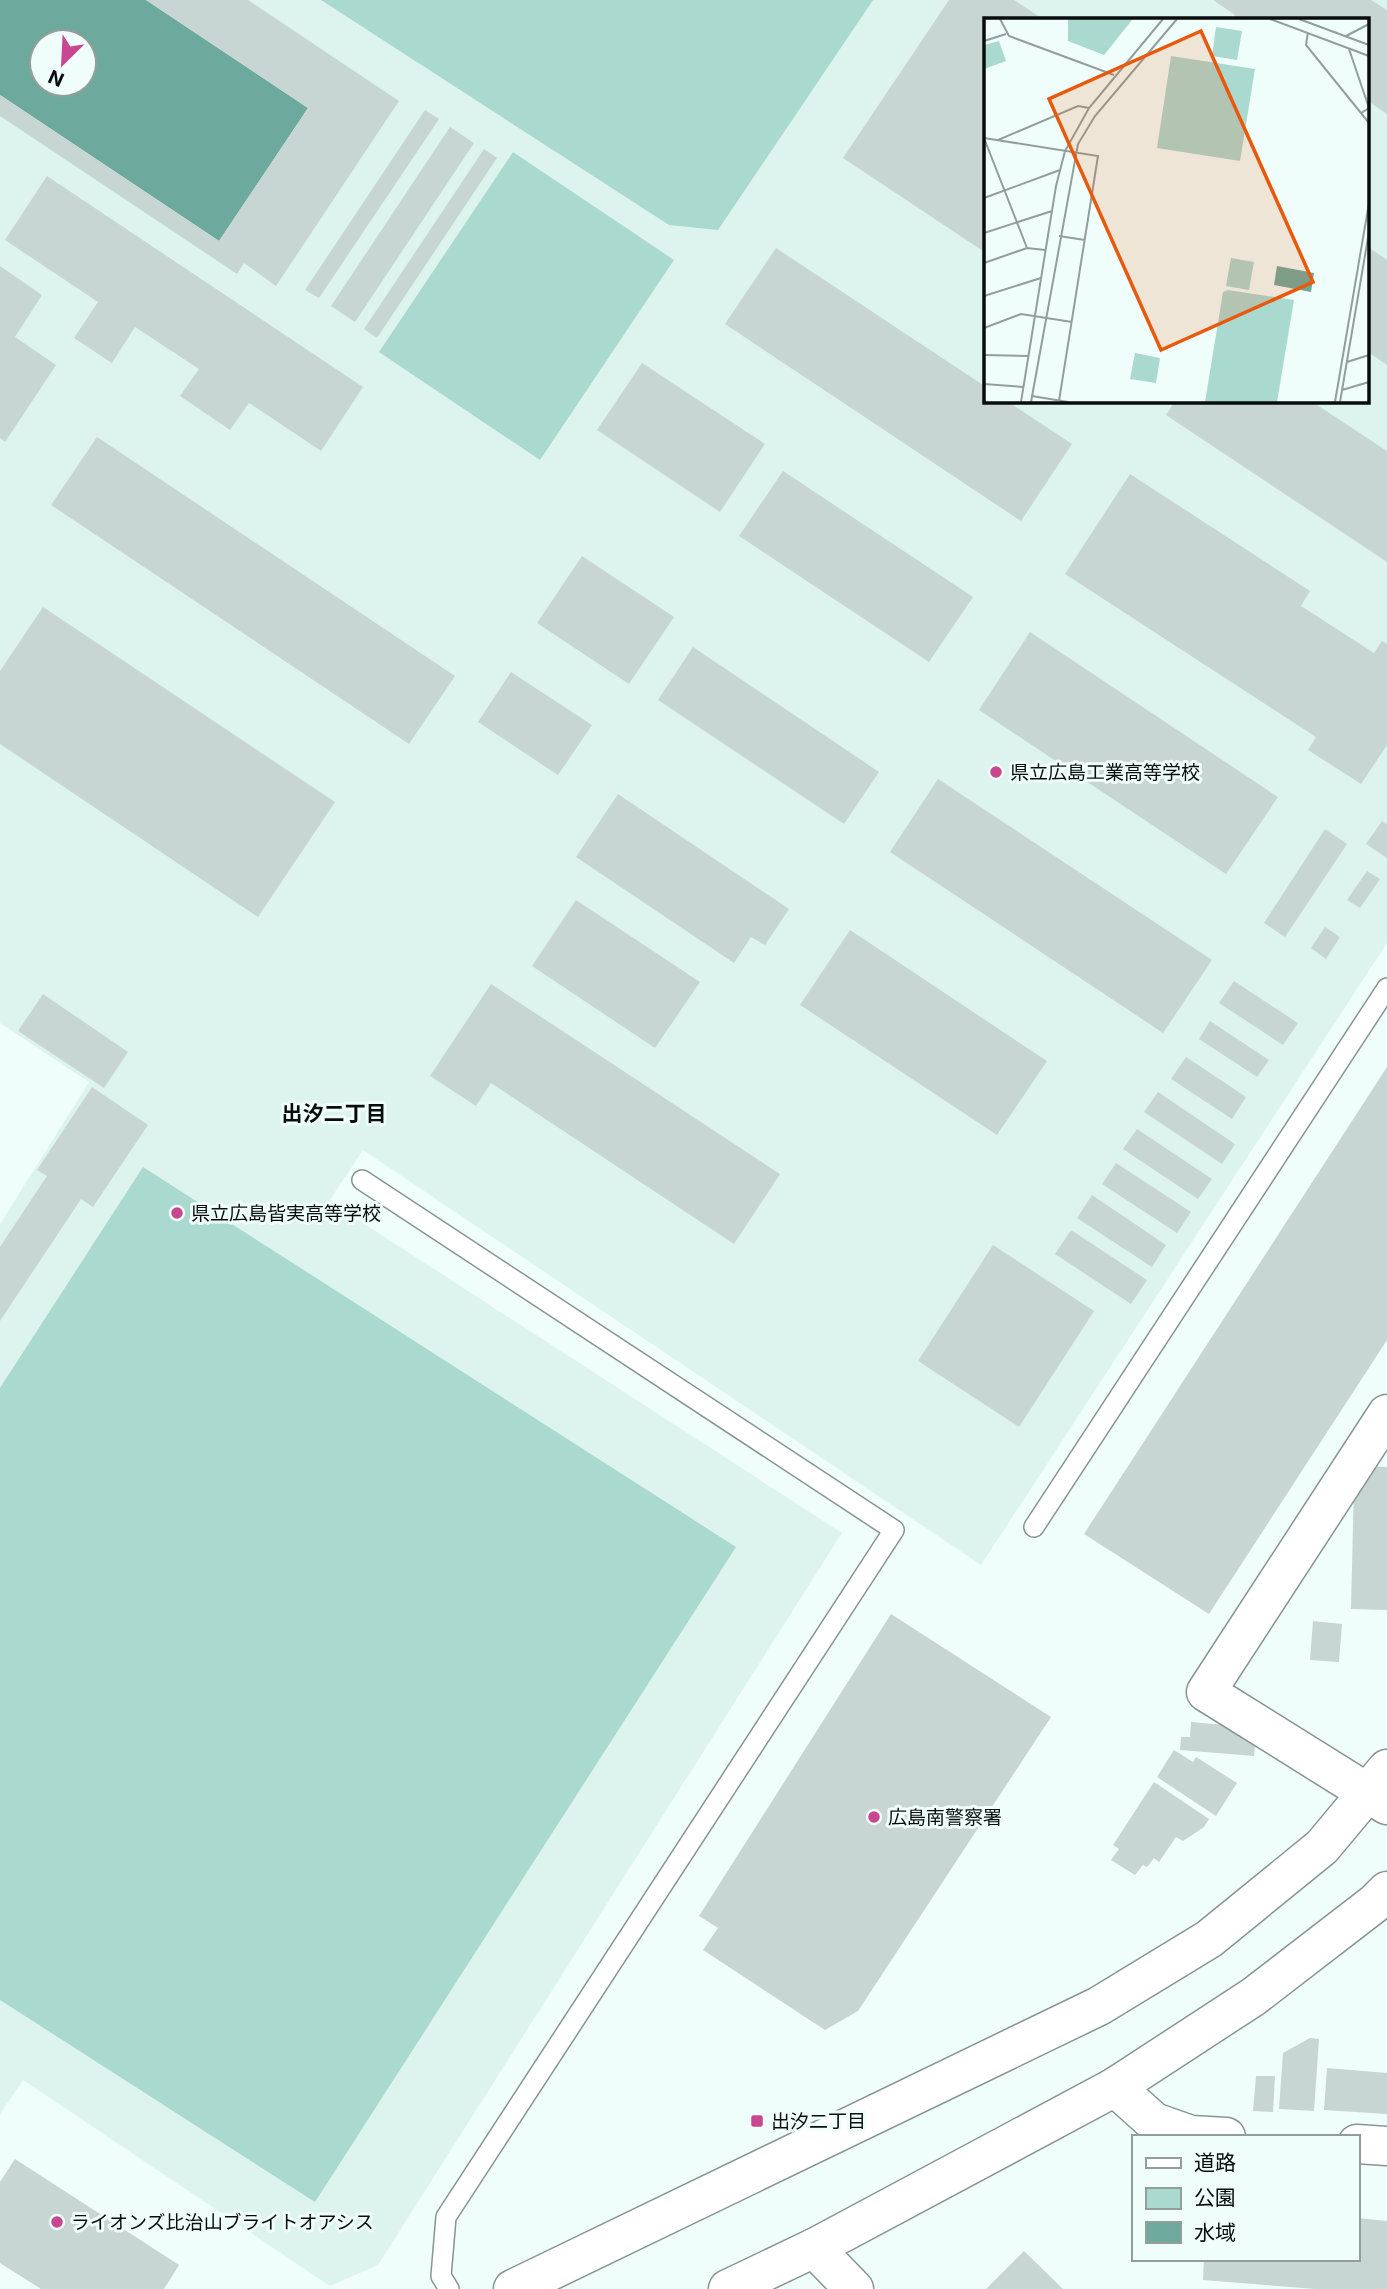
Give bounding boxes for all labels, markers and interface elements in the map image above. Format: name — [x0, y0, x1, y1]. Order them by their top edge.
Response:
inset map — [984, 18, 1370, 402]
north arrow — [28, 28, 98, 98]
text: N — [45, 65, 68, 92]
place label: 県立広島工業高等学校 — [1010, 761, 1200, 784]
marker: 県立広島工業高等学校 — [988, 764, 1004, 780]
district label: 出汐二丁目 — [282, 1101, 387, 1126]
place label: 県立広島皆実高等学校 — [191, 1202, 381, 1225]
marker: 県立広島皆実高等学校 — [169, 1205, 185, 1221]
place label: 広島南警察署 — [888, 1806, 1002, 1829]
marker: 広島南警察署 — [866, 1809, 882, 1825]
place label: 出汐二丁目 — [771, 2110, 866, 2133]
marker: 出汐二丁目 — [749, 2113, 765, 2129]
legend — [1132, 2135, 1359, 2261]
text: 道路 — [1194, 2150, 1236, 2175]
text: 公園 — [1194, 2185, 1236, 2210]
place label: ライオンズ比治山ブライトオアシス — [71, 2211, 374, 2234]
marker: ライオンズ比治山ブライトオアシス — [49, 2214, 65, 2230]
text: 水域 — [1194, 2220, 1236, 2245]

